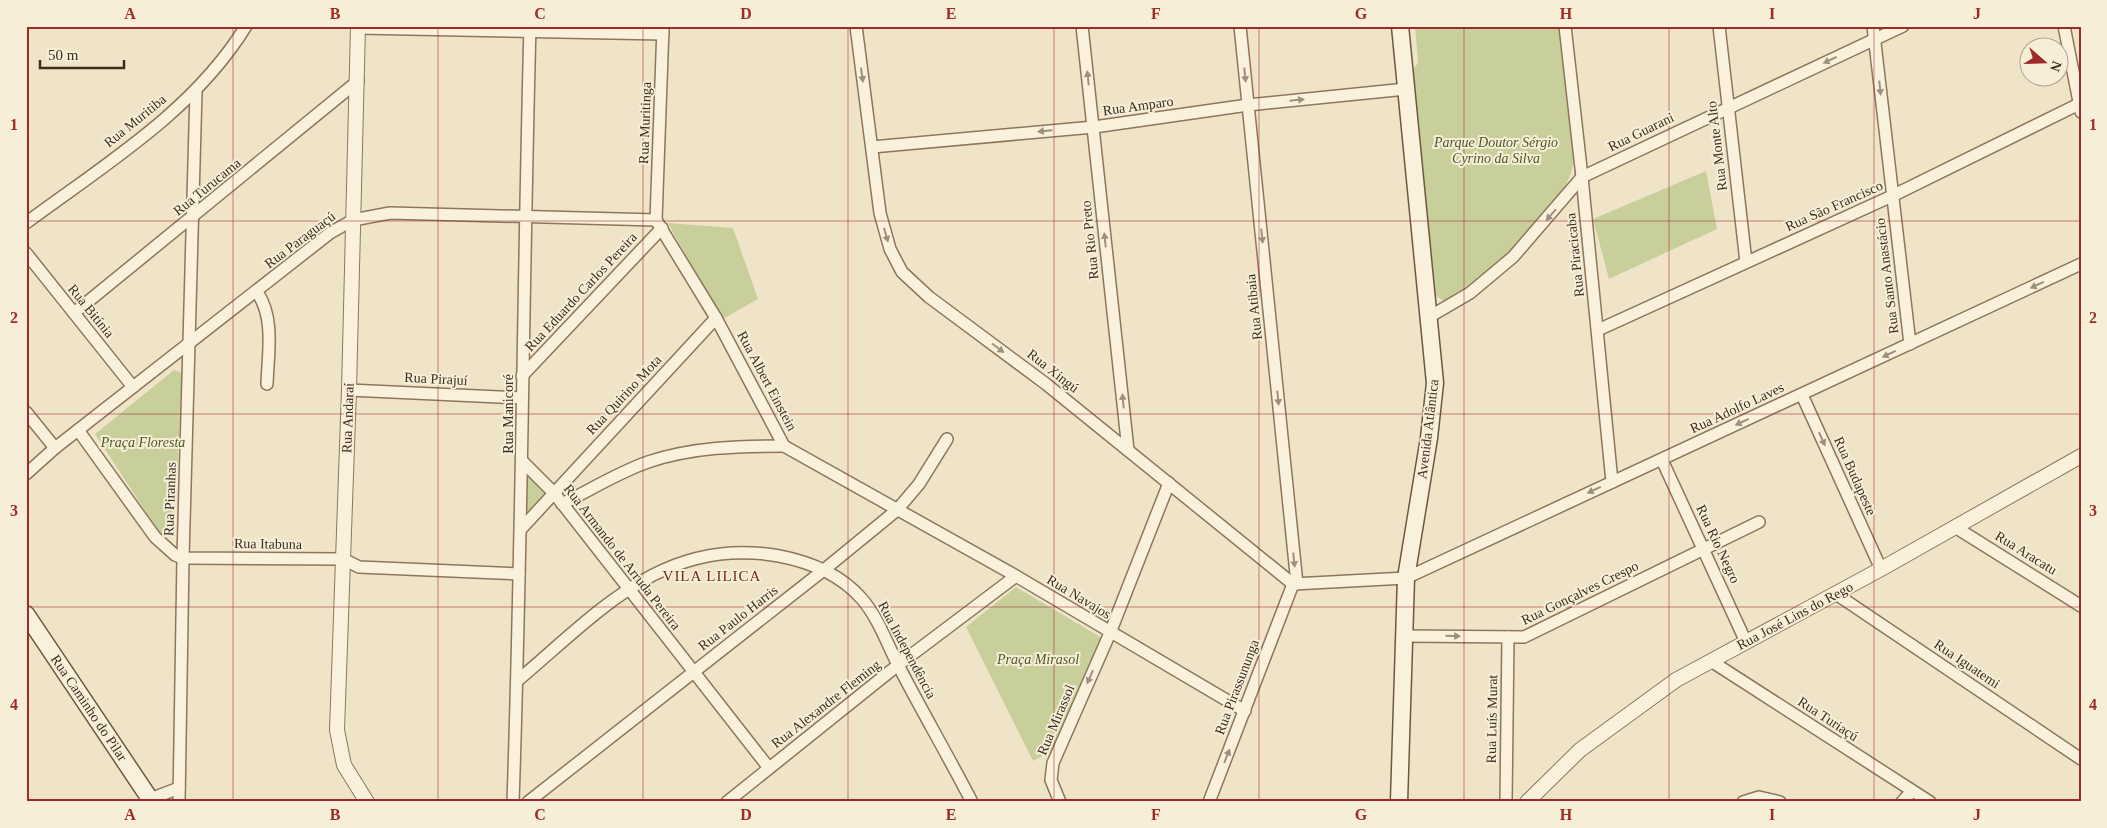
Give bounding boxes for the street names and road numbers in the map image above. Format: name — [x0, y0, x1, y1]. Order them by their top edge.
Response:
street label: Rua Muritinga — [636, 81, 654, 164]
street label: Rua Muritiba — [101, 91, 169, 150]
street label: Rua Amparo — [1102, 94, 1174, 118]
street label: Rua Monte Alto — [1704, 100, 1730, 192]
street label: Rua Guarani — [1606, 110, 1676, 154]
street label: Rua Turucama — [170, 155, 244, 219]
street label: Rua São Francisco — [1783, 178, 1885, 234]
street label: Rua Rio Preto — [1078, 200, 1102, 280]
street label: Rua Paraguaçú — [262, 209, 338, 271]
street label: Rua Piracicaba — [1563, 211, 1587, 298]
street label: Rua Santo Anastácio — [1872, 217, 1902, 335]
street label: Rua Eduardo Carlos Pereira — [522, 229, 640, 354]
street label: Rua Atibaia — [1243, 272, 1265, 341]
street label: Rua Bitínia — [65, 281, 118, 341]
street label: Rua Albert Einstein — [734, 329, 800, 433]
street label: Rua Xingú — [1024, 346, 1082, 396]
street label: Rua Quirino Mota — [584, 352, 665, 438]
street label: Rua Pirajuí — [404, 370, 468, 388]
street label: Rua Manicoré — [501, 374, 516, 454]
street label: Avenida Atlântica — [1414, 377, 1442, 480]
street label: Rua Adolfo Laves — [1688, 380, 1786, 436]
street label: Rua Andaraí — [339, 382, 357, 453]
street label: Rua Budapeste — [1831, 434, 1879, 518]
street label: Rua Piranhas — [161, 462, 179, 536]
street label: Rua Armando de Arruda Pereira — [561, 481, 684, 633]
street label: Rua Rio Negro — [1693, 502, 1743, 586]
street label: Rua Aracatu — [1993, 528, 2059, 578]
street label: Rua Itabuna — [234, 536, 303, 552]
street label: Rua Gonçalves Crespo — [1519, 558, 1641, 628]
street label: Rua Navajos — [1044, 572, 1114, 622]
street label: Rua José Lins do Rego — [1734, 579, 1856, 653]
street label: Rua Paulo Harris — [695, 582, 781, 654]
street label: Rua Independência — [875, 599, 939, 702]
street label: Rua Pirassununga — [1212, 637, 1262, 737]
street label: Rua Iguatemi — [1931, 637, 2003, 691]
street label: Rua Caminho do Pilar — [48, 652, 130, 764]
street label: Rua Alexandre Fleming — [769, 657, 883, 751]
street label: Rua Luís Murat — [1484, 674, 1500, 763]
street label: Rua Mirassol — [1034, 682, 1078, 757]
street label: Rua Turiaçú — [1795, 694, 1861, 744]

